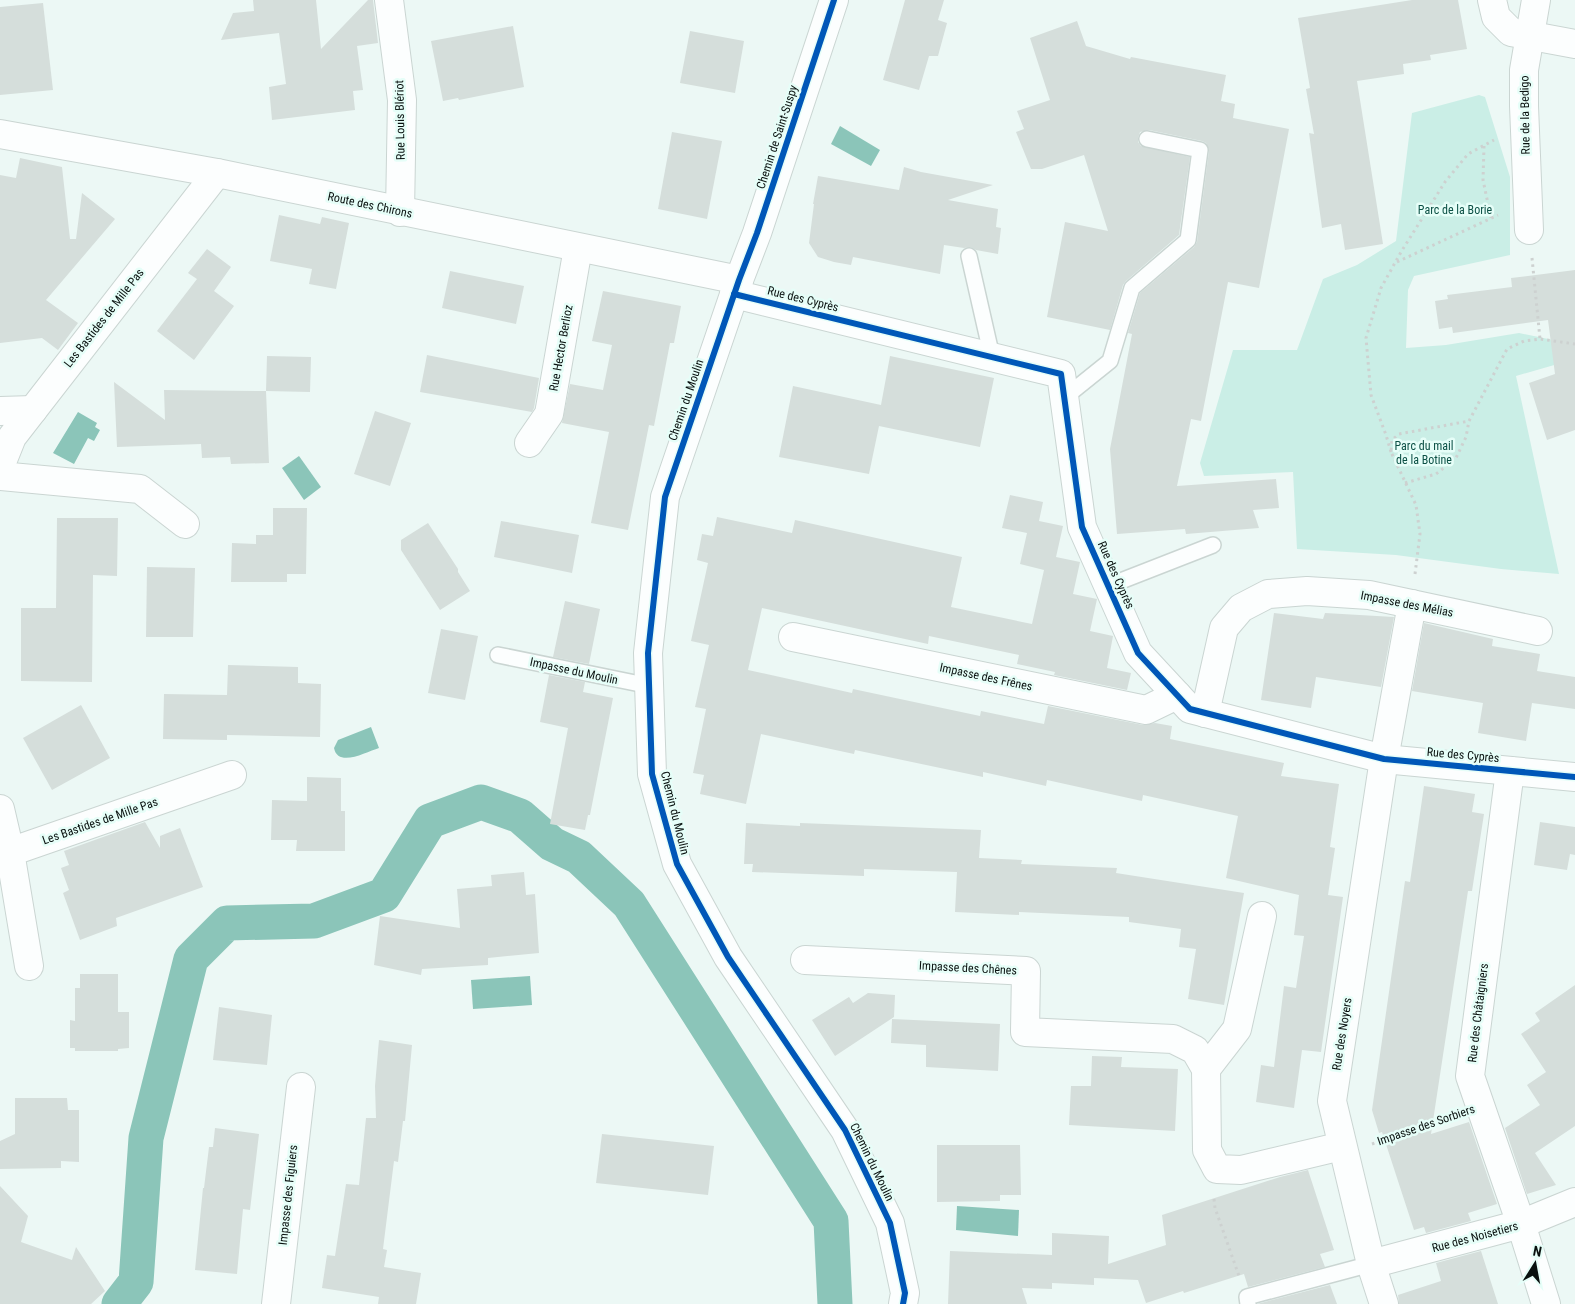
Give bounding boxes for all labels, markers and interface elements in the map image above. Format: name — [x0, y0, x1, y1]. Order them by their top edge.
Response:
street label: Rue de la Bedigo — [1517, 75, 1533, 155]
street label: Rue Louis Blériot — [392, 79, 408, 160]
street label: Chemin de Saint-Suspy — [754, 83, 800, 191]
street label: Route des Chirons — [326, 189, 414, 221]
park label: Parc de la Borie — [1418, 203, 1493, 217]
street label: Les Bastides de Mille Pas — [61, 266, 147, 370]
street label: Rue des Cyprès — [766, 283, 840, 315]
street label: Rue Hector Berlioz — [547, 304, 575, 392]
street label: Chemin du Moulin — [665, 357, 707, 443]
park label: Parc du mail de la Botine — [1395, 439, 1453, 467]
street label: Rue des Cyprès — [1095, 539, 1137, 611]
street label: Impasse des Mélias — [1359, 588, 1455, 620]
street label: Impasse du Moulin — [529, 655, 620, 687]
street label: Impasse des Frênes — [938, 660, 1034, 694]
street label: Rue des Cyprès — [1426, 745, 1500, 765]
street label: Chemin du Moulin — [658, 770, 692, 856]
street label: Les Bastides de Mille Pas — [40, 795, 160, 847]
street label: Impasse des Chênes — [919, 958, 1017, 978]
street label: Rue des Châtaigniers — [1465, 963, 1491, 1063]
street label: Rue des Noyers — [1329, 997, 1355, 1071]
street label: Impasse des Sorbiers — [1375, 1102, 1477, 1148]
street label: Chemin du Moulin — [847, 1121, 897, 1204]
street label: Impasse des Figuiers — [276, 1144, 300, 1246]
street label: Rue des Noisetiers — [1430, 1219, 1520, 1255]
north arrow — [1510, 1239, 1560, 1289]
text: N — [1532, 1243, 1543, 1260]

